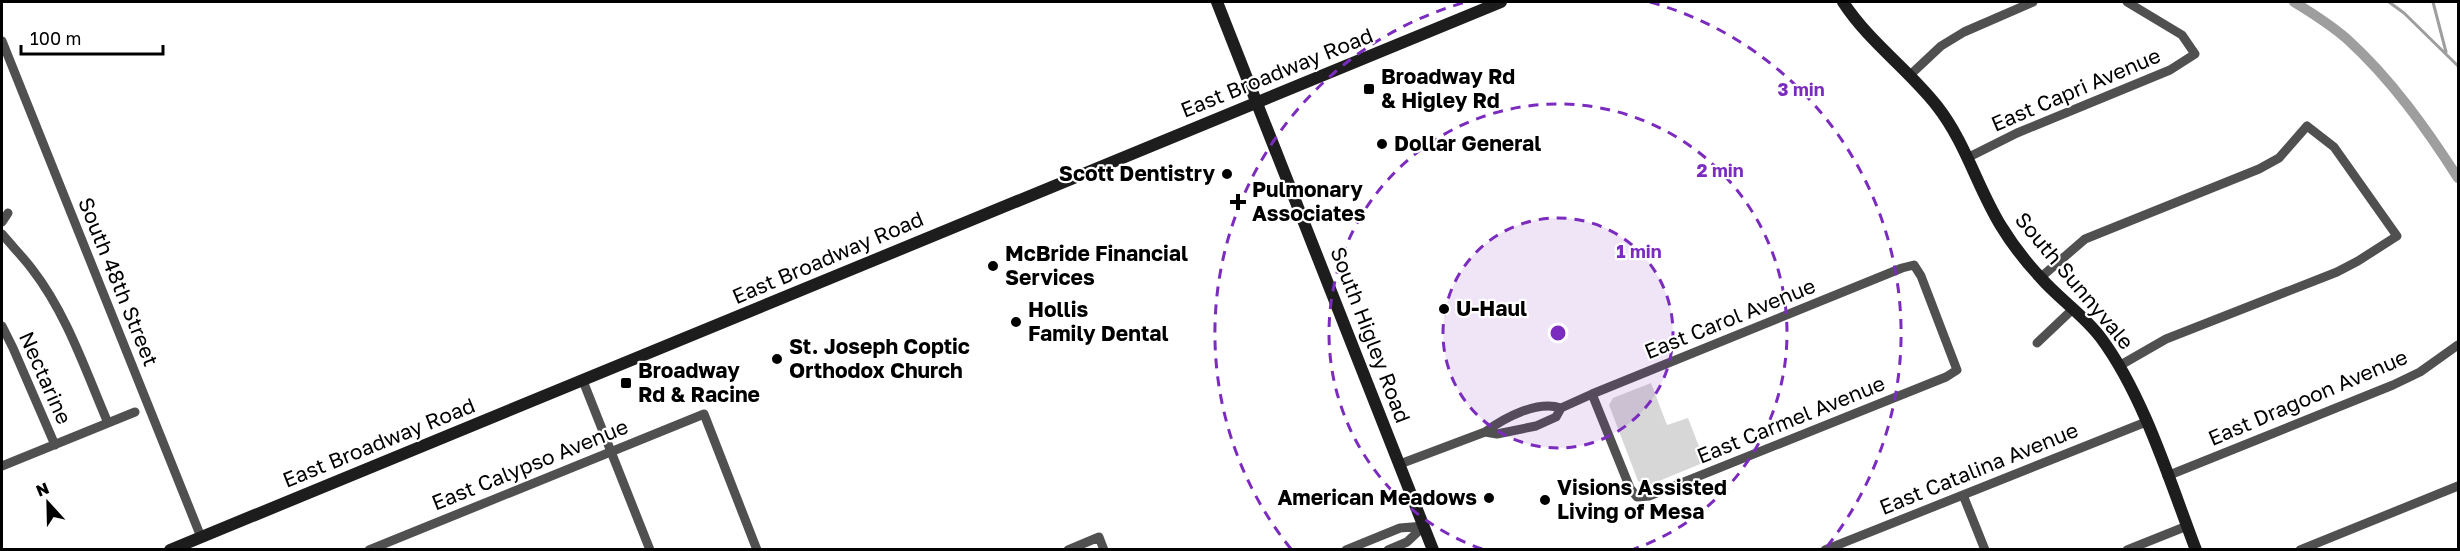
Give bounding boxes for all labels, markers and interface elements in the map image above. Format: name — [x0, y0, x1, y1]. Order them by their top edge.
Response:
scale bar — [21, 18, 164, 56]
street label: East Broadway Road — [1177, 22, 1377, 123]
text: 100 m — [30, 27, 81, 49]
street label: East Capri Avenue — [1987, 42, 2164, 137]
place label: Broadway Rd & Higley Rd — [1381, 63, 1515, 113]
text: 3 min — [1777, 78, 1825, 100]
marker: Broadway Rd & Higley Rd — [1362, 82, 1376, 96]
place label: Dollar General — [1394, 130, 1541, 156]
marker: Dollar General — [1375, 137, 1389, 151]
text: 2 min — [1696, 159, 1744, 181]
place label: Scott Dentistry — [1059, 160, 1215, 186]
marker: Scott Dentistry — [1220, 167, 1234, 181]
place label: Pulmonary Associates — [1252, 176, 1366, 226]
street label: South 48th Street — [73, 193, 165, 370]
marker: Pulmonary Associates — [1229, 193, 1247, 211]
street label: East Broadway Road — [728, 205, 927, 309]
street label: South Sunnyvale — [2010, 207, 2140, 354]
place label: McBride Financial Services — [1005, 240, 1188, 290]
text: 1 min — [1616, 240, 1662, 262]
street label: South Higley Road — [1325, 243, 1416, 426]
marker: McBride Financial Services — [986, 259, 1000, 273]
street label: East Carol Avenue — [1640, 272, 1819, 364]
place label: U-Haul — [1456, 295, 1527, 321]
place label: Hollis Family Dental — [1028, 296, 1169, 346]
marker: U-Haul — [1437, 302, 1451, 316]
marker: Hollis Family Dental — [1009, 315, 1023, 329]
centre of rings — [1548, 323, 1568, 343]
street label: Nectarine — [14, 327, 78, 428]
place label: St. Joseph Coptic Orthodox Church — [789, 333, 970, 383]
street label: East Dragoon Avenue — [2204, 343, 2411, 451]
marker: St. Joseph Coptic Orthodox Church — [770, 352, 784, 366]
place label: Broadway Rd & Racine — [638, 357, 760, 407]
street label: East Carmel Avenue — [1693, 369, 1888, 469]
marker: Broadway Rd & Racine — [619, 376, 633, 390]
street label: East Broadway Road — [279, 392, 479, 493]
street label: East Calypso Avenue — [428, 413, 632, 515]
street label: East Catalina Avenue — [1875, 416, 2082, 520]
north arrow — [18, 473, 78, 533]
place label: Visions Assisted Living of Mesa — [1557, 474, 1727, 524]
text: N — [33, 478, 52, 501]
place label: American Meadows — [1277, 484, 1477, 510]
marker: American Meadows — [1482, 491, 1496, 505]
marker: Visions Assisted Living of Mesa — [1538, 493, 1552, 507]

